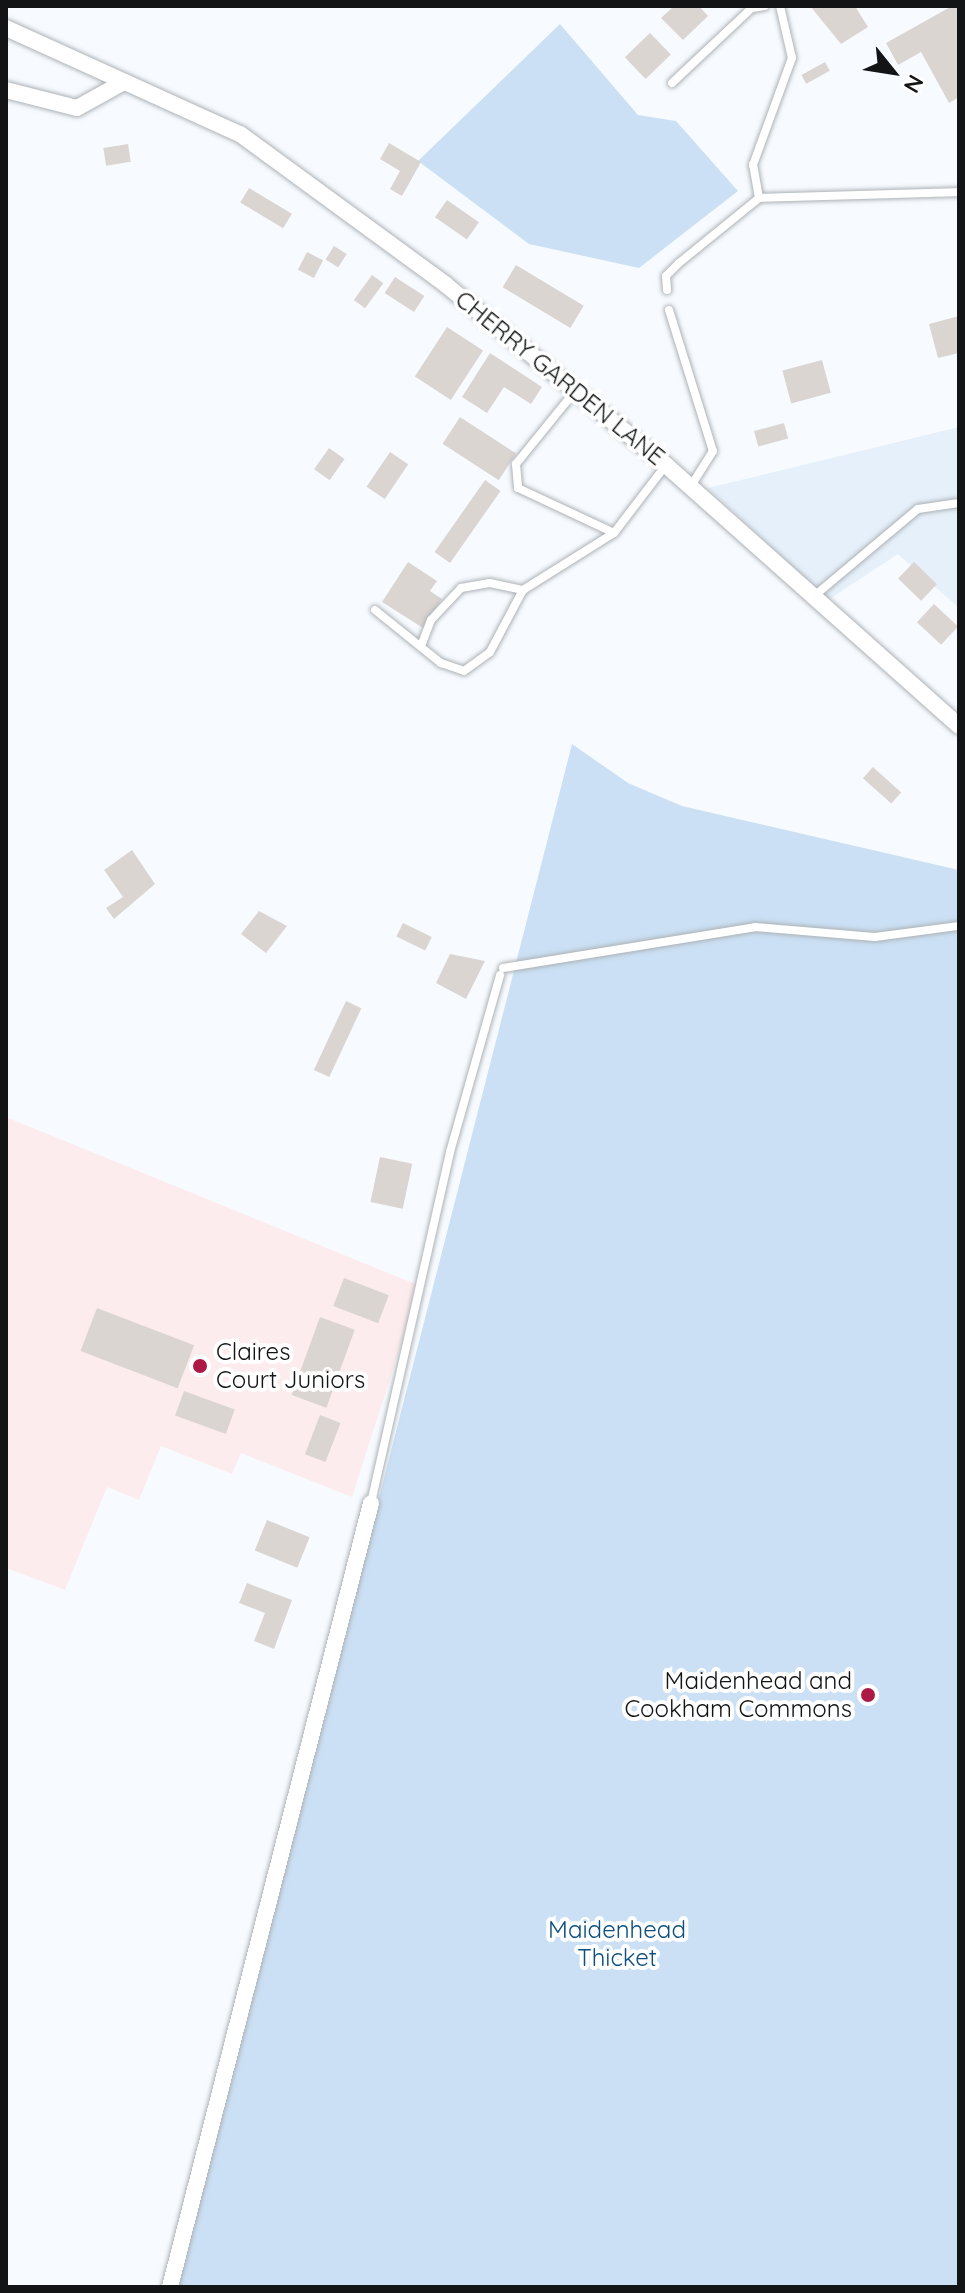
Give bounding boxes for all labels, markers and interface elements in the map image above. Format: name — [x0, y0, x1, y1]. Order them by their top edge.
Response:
north arrow — [853, 32, 933, 112]
text: N — [898, 70, 930, 98]
street label: CHERRY GARDEN LANE — [450, 285, 670, 471]
place label: Claires Court Juniors — [216, 1338, 365, 1394]
marker: Claires Court Juniors — [191, 1357, 209, 1375]
place label: Maidenhead and Cookham Commons — [624, 1667, 852, 1723]
marker: Maidenhead and Cookham Commons — [859, 1686, 877, 1704]
park label: Maidenhead Thicket — [548, 1916, 686, 1972]

